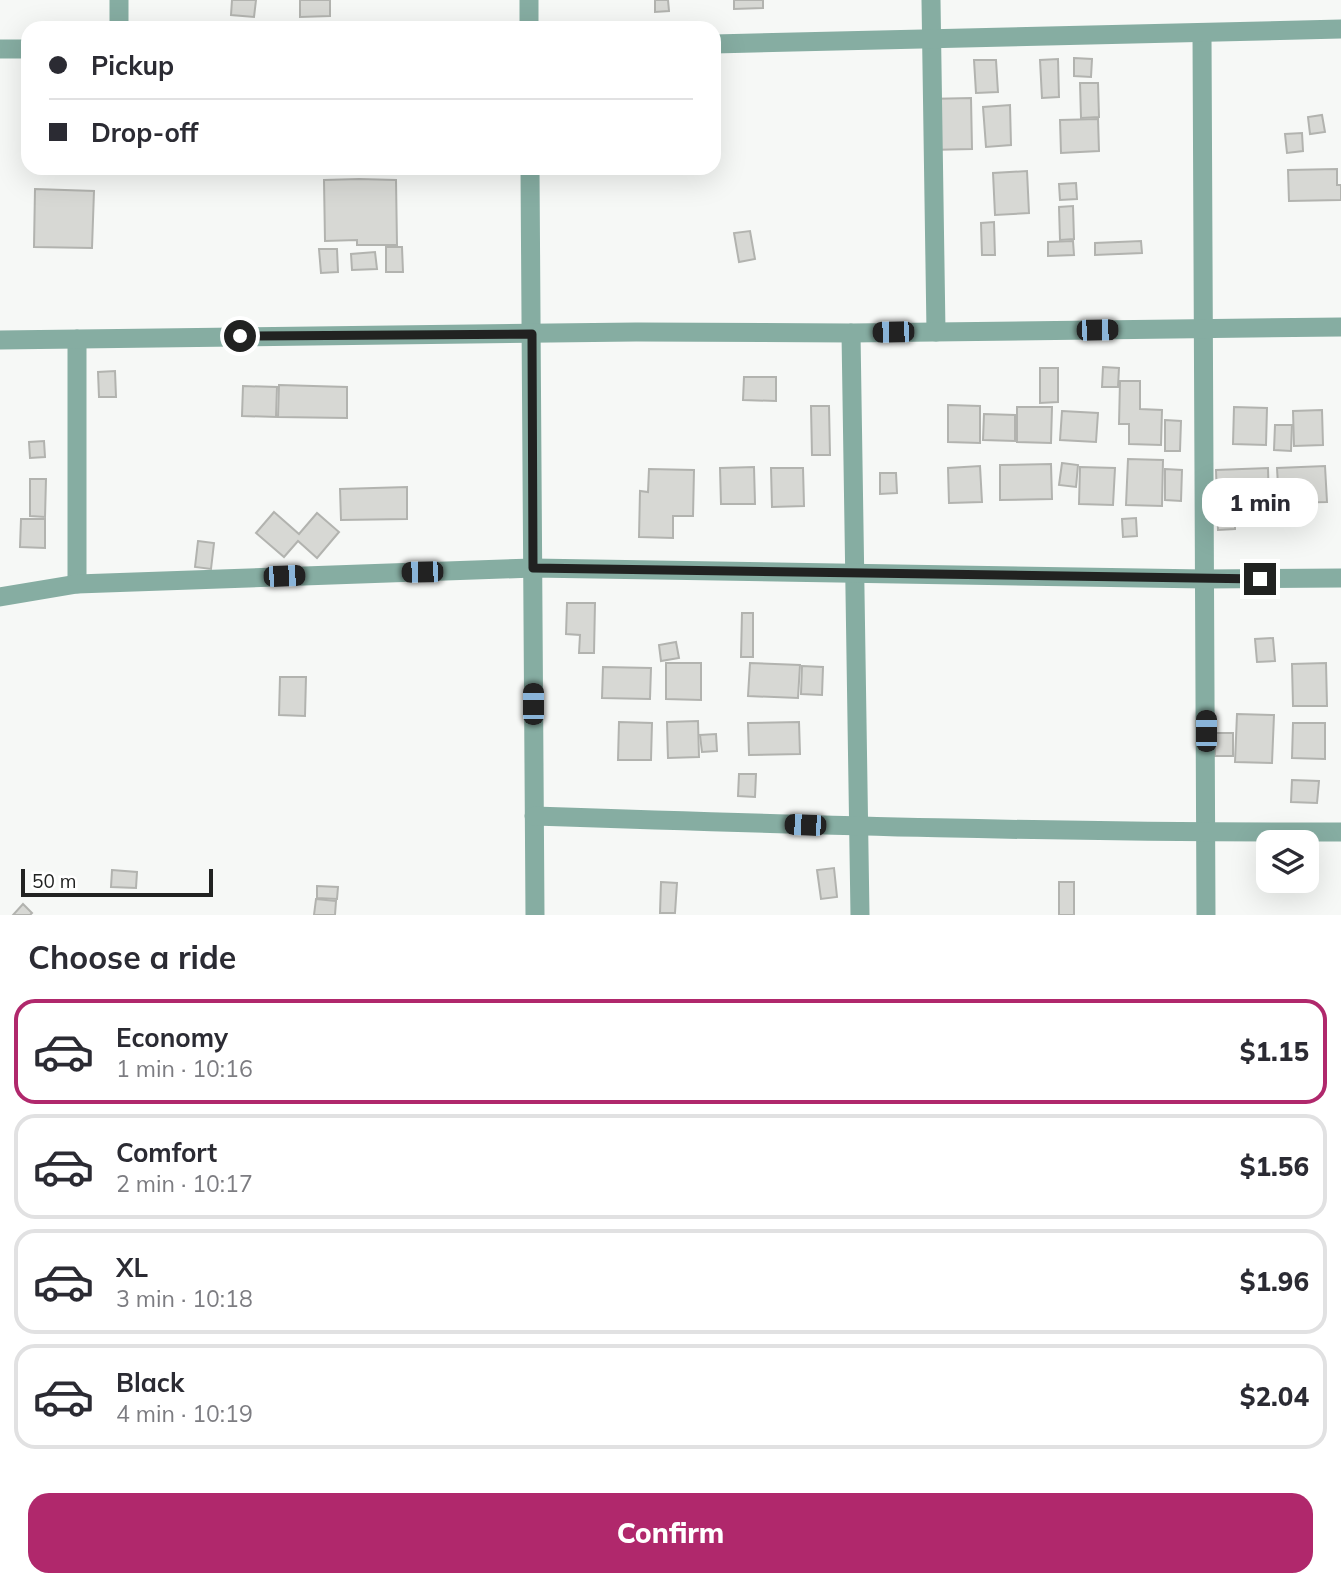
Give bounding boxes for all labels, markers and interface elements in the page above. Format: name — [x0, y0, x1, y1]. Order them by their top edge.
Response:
text: Pickup — [91, 49, 174, 82]
text: Drop-off — [91, 116, 198, 149]
car — [1076, 319, 1119, 341]
route start — [224, 320, 256, 352]
car — [872, 321, 915, 343]
callout: 1 min — [1202, 477, 1318, 526]
text: 1 min — [1229, 488, 1291, 517]
car — [401, 561, 444, 583]
route end — [1244, 563, 1276, 595]
car — [263, 565, 306, 587]
car — [523, 683, 544, 725]
car — [1196, 710, 1217, 752]
car — [784, 814, 827, 836]
map controls — [1256, 830, 1319, 893]
button: layers — [1256, 830, 1319, 893]
scale bar — [21, 866, 214, 898]
text: 50 m — [32, 869, 76, 893]
text: Choose a ride — [28, 937, 236, 977]
icon: car — [32, 1020, 95, 1083]
text: Economy — [116, 1021, 228, 1054]
text: $1.15 — [1240, 1035, 1309, 1068]
text: 1 min · 10:16 — [116, 1054, 253, 1083]
icon: car — [32, 1135, 95, 1198]
text: Comfort — [116, 1136, 217, 1169]
text: $1.56 — [1240, 1150, 1309, 1183]
text: 2 min · 10:17 — [116, 1169, 253, 1198]
icon: car — [32, 1250, 95, 1313]
text: XL — [116, 1251, 148, 1284]
text: $1.96 — [1240, 1265, 1309, 1298]
text: 3 min · 10:18 — [116, 1284, 253, 1313]
icon: car — [32, 1365, 95, 1428]
text: Black — [116, 1366, 184, 1399]
text: $2.04 — [1240, 1380, 1309, 1413]
text: 4 min · 10:19 — [116, 1399, 253, 1428]
button: Confirm — [28, 1493, 1313, 1573]

